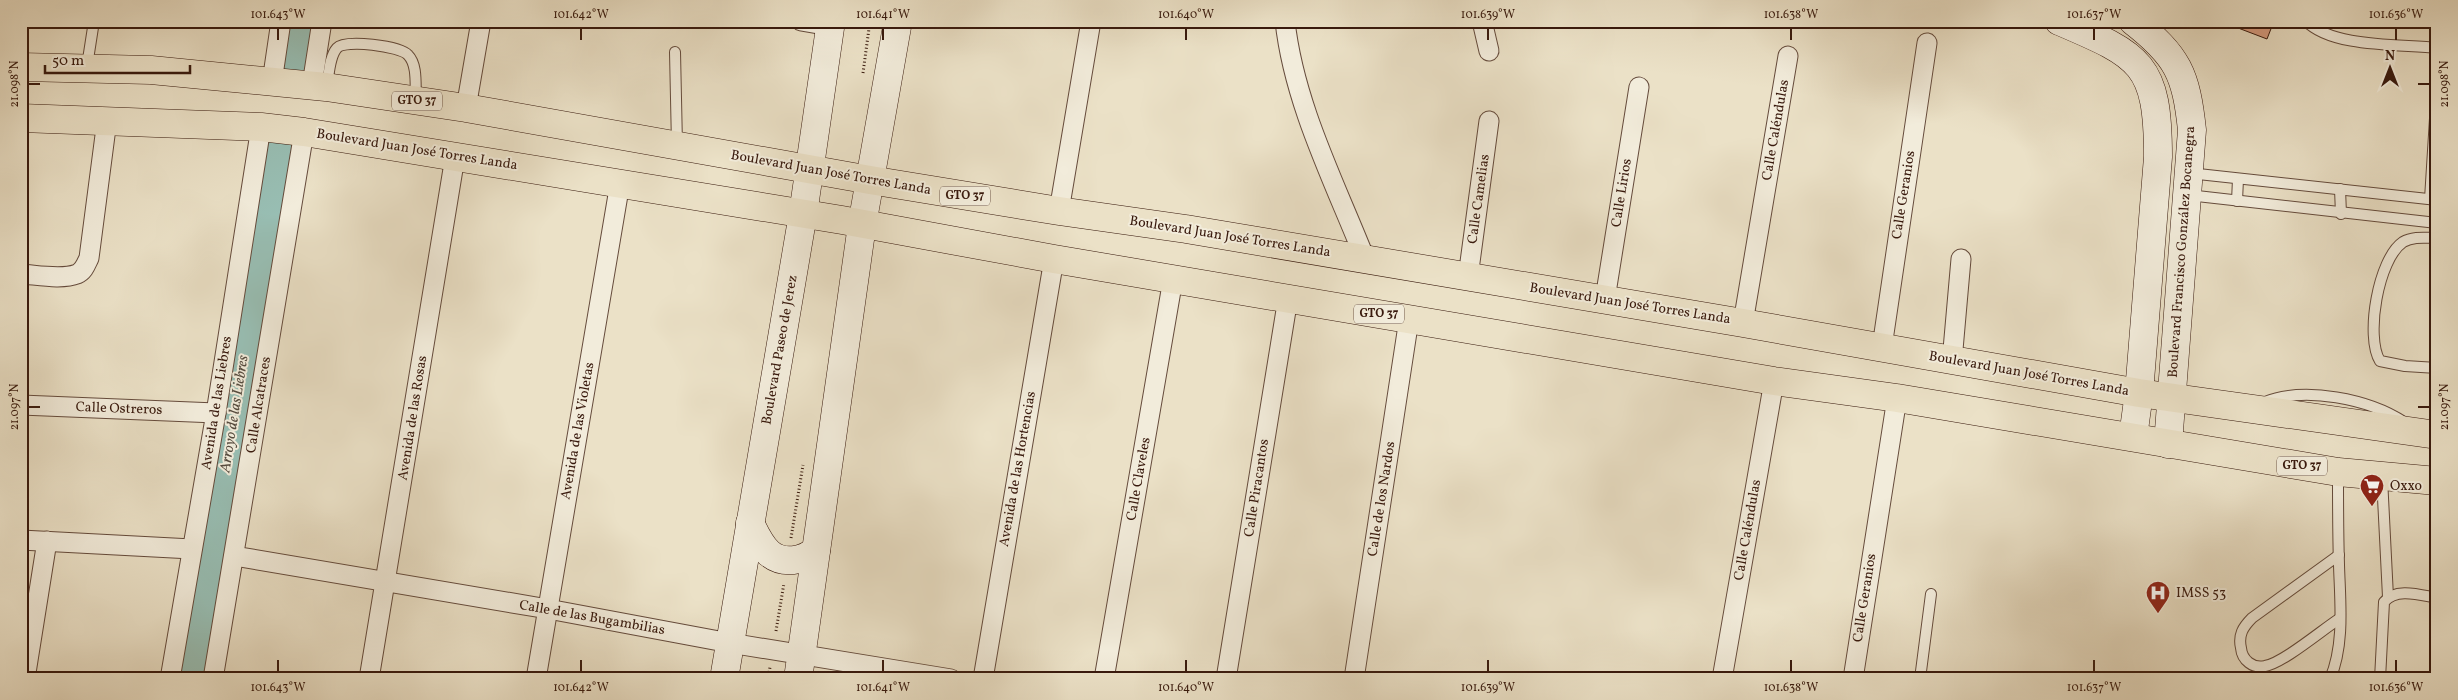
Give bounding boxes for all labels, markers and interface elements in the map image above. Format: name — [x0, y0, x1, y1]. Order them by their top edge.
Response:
text: 101.643°W — [250, 7, 306, 23]
text: 101.642°W — [553, 7, 609, 23]
text: 101.641°W — [856, 7, 910, 23]
text: 101.640°W — [1158, 7, 1214, 23]
text: 101.639°W — [1461, 7, 1515, 23]
text: 101.638°W — [1764, 7, 1818, 23]
text: 101.637°W — [2067, 7, 2121, 23]
text: 101.636°W — [2369, 7, 2423, 23]
scale bar — [45, 42, 190, 74]
north arrow — [2366, 42, 2416, 92]
text: N — [2385, 47, 2395, 66]
text: 50 m — [52, 51, 84, 72]
text: 21.098°N — [7, 60, 23, 107]
text: 21.098°N — [2437, 60, 2453, 107]
street label: Calle Caléndulas — [1758, 78, 1794, 182]
road number: GTO 37 — [392, 92, 442, 110]
street label: Boulevard Juan José Torres Landa — [315, 125, 519, 175]
street label: Boulevard Francisco González Bocanegra — [2164, 125, 2200, 379]
street label: Boulevard Juan José Torres Landa — [729, 146, 933, 200]
street label: Calle Geranios — [1888, 149, 1920, 241]
street label: Calle Camelias — [1463, 153, 1495, 245]
street label: Calle Lirios — [1607, 157, 1637, 229]
road number: GTO 37 — [940, 187, 990, 206]
street label: Boulevard Juan José Torres Landa — [1128, 212, 1332, 262]
street label: Boulevard Paseo de Jerez — [757, 274, 803, 426]
street label: Boulevard Juan José Torres Landa — [1528, 279, 1732, 329]
road number: GTO 37 — [1354, 304, 1404, 324]
street label: Avenida de las Liebres — [197, 335, 237, 471]
street label: Boulevard Juan José Torres Landa — [1927, 347, 2131, 401]
water label: Arroyo de las Liebres — [215, 353, 255, 475]
street label: Avenida de las Rosas — [394, 354, 432, 482]
street label: Calle Alcatraces — [242, 355, 276, 455]
street label: Avenida de las Violetas — [557, 361, 599, 501]
text: 21.097°N — [7, 384, 23, 430]
text: 21.097°N — [2437, 384, 2453, 430]
street label: Avenida de las Hortencias — [995, 390, 1041, 548]
street label: Calle Ostreros — [75, 398, 163, 420]
street label: Calle Claveles — [1122, 436, 1156, 522]
street label: Calle Piracantos — [1240, 438, 1274, 538]
street label: Calle de los Nardos — [1364, 440, 1400, 558]
road number: GTO 37 — [2277, 456, 2327, 476]
supermarket icon: Oxxo — [2359, 473, 2385, 507]
place label: Oxxo — [2390, 477, 2422, 496]
street label: Calle Caléndulas — [1730, 478, 1766, 582]
street label: Calle Geranios — [1849, 552, 1881, 644]
hospital icon: IMSS 53 — [2145, 580, 2171, 614]
place label: IMSS 53 — [2176, 584, 2226, 603]
street label: Calle de las Bugambilias — [518, 596, 666, 640]
text: 101.643°W — [250, 680, 306, 696]
text: 101.642°W — [553, 680, 609, 696]
text: 101.641°W — [856, 680, 910, 696]
text: 101.640°W — [1158, 680, 1214, 696]
text: 101.639°W — [1461, 680, 1515, 696]
text: 101.638°W — [1764, 680, 1818, 696]
text: 101.637°W — [2067, 680, 2121, 696]
text: 101.636°W — [2369, 680, 2423, 696]

